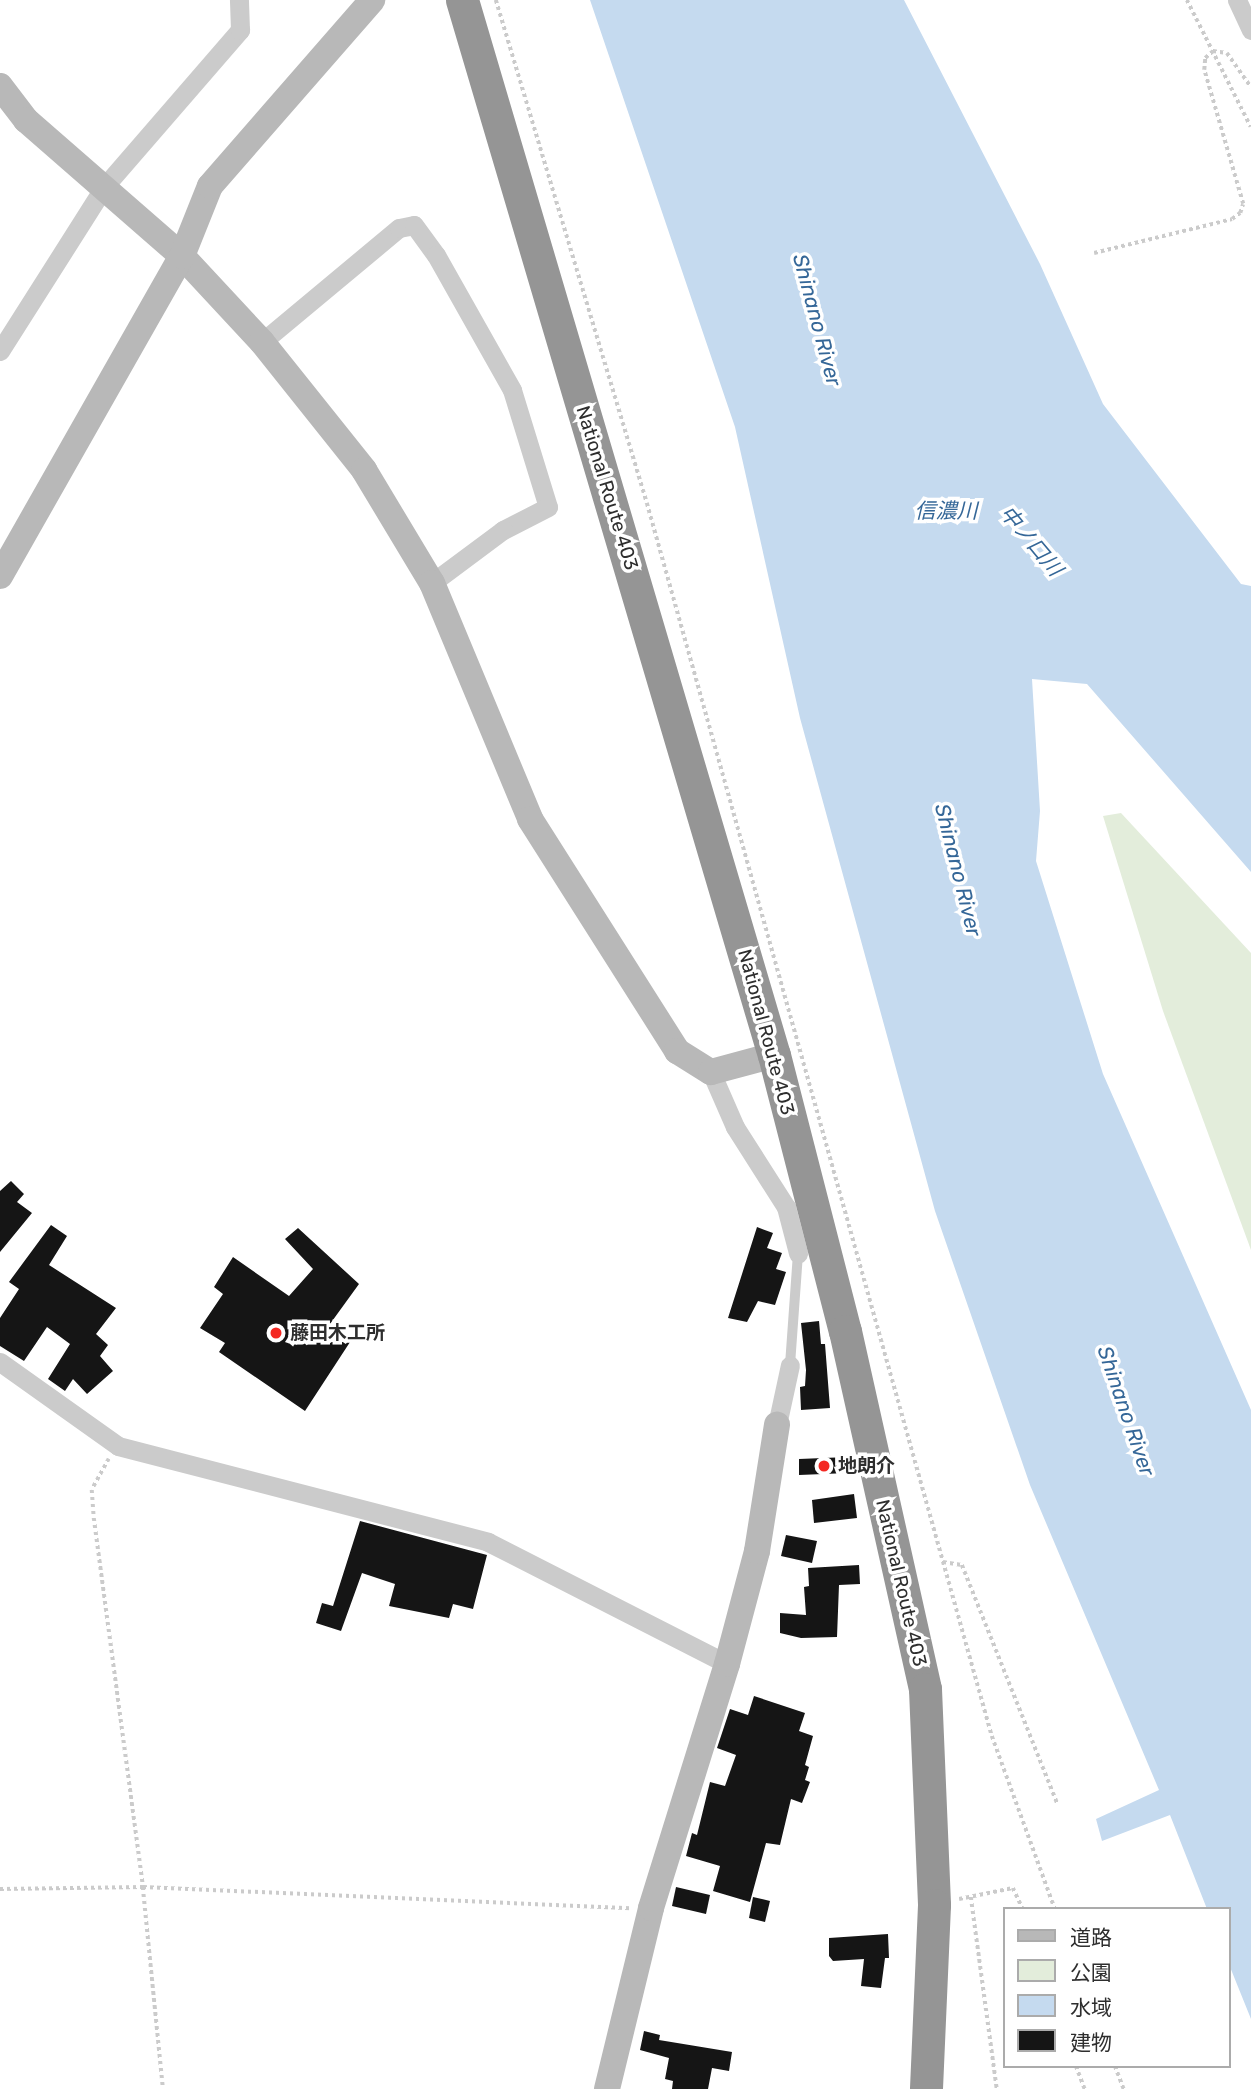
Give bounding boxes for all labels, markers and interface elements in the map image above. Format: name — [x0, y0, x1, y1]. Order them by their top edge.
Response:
water label: Shinano River — [787, 251, 847, 389]
street label: National Route 403 — [571, 403, 643, 573]
water label: 信濃川 — [915, 498, 977, 524]
water label: 中ノ口川 — [994, 501, 1068, 581]
water label: Shinano River — [929, 801, 987, 939]
street label: National Route 403 — [733, 947, 799, 1117]
place label: 藤田木工所 — [290, 1322, 385, 1344]
marker: 藤田木工所 — [268, 1325, 284, 1341]
water label: Shinano River — [1092, 1343, 1160, 1479]
place label: 地朗介 — [838, 1455, 895, 1477]
marker: 地朗介 — [816, 1458, 832, 1474]
street label: National Route 403 — [871, 1497, 931, 1669]
legend — [1002, 1907, 1230, 2068]
text: 道路 — [1070, 1925, 1112, 1950]
text: 公園 — [1070, 1960, 1112, 1985]
text: 水域 — [1070, 1995, 1112, 2020]
text: 建物 — [1070, 2030, 1112, 2055]

